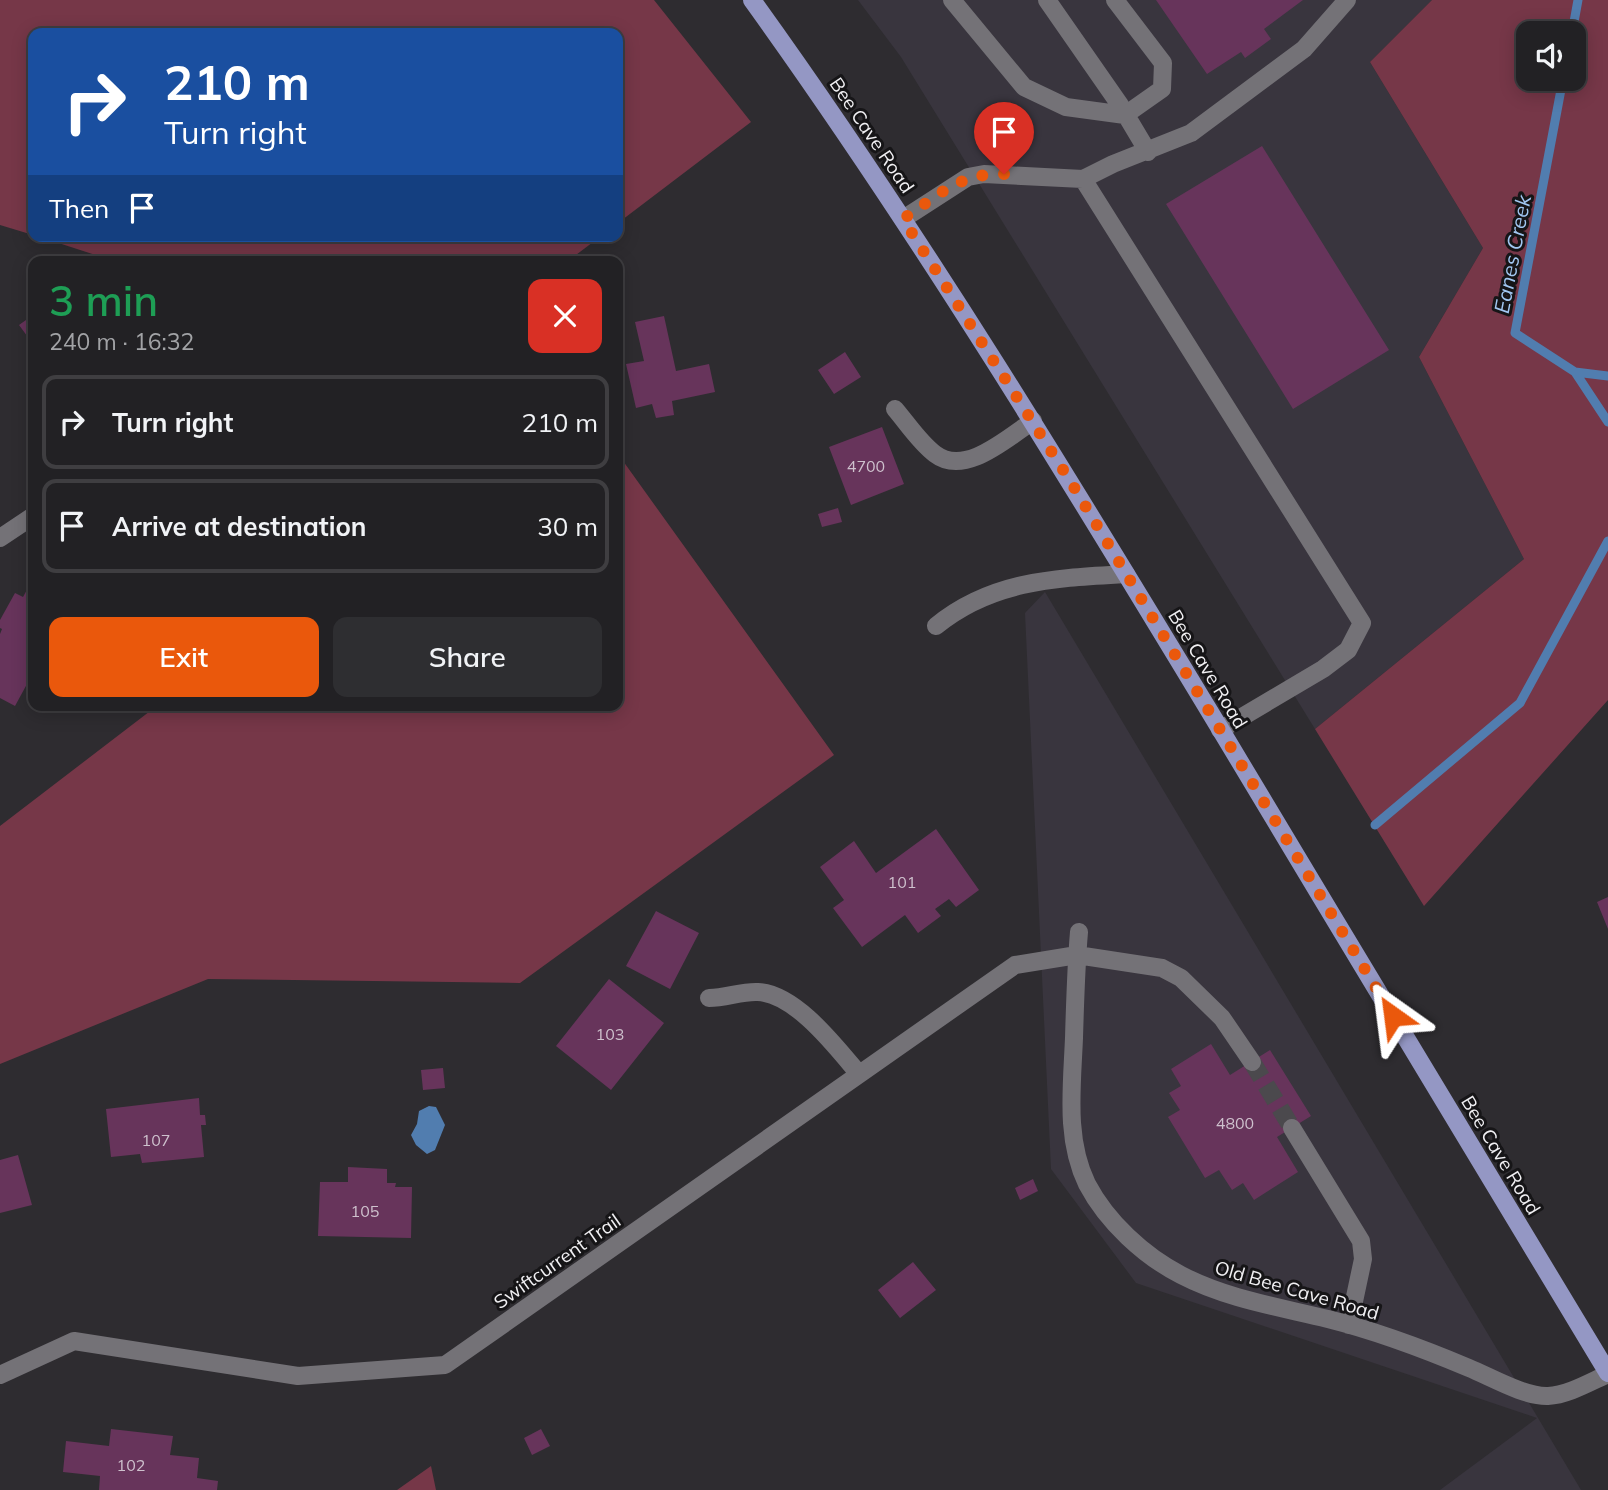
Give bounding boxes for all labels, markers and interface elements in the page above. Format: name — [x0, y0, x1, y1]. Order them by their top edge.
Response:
map controls — [1516, 21, 1586, 91]
button: sound — [1516, 21, 1586, 91]
text: 210 m — [164, 51, 310, 112]
icon: right — [49, 56, 140, 147]
street label: Bee Cave Road — [824, 73, 920, 197]
pin — [974, 102, 1034, 174]
text: Turn right — [164, 112, 307, 152]
icon: arrive — [985, 113, 1023, 151]
icon: arrive — [123, 189, 161, 227]
water label: Eanes Creek — [1488, 191, 1536, 315]
text: Then — [49, 192, 109, 225]
text: 3 min — [49, 274, 158, 327]
button: close — [528, 279, 602, 353]
text: 240 m · 16:32 — [49, 327, 194, 356]
icon: right — [53, 403, 91, 441]
text: Turn right — [112, 406, 233, 439]
text: 210 m — [522, 406, 598, 439]
house number: 4700 — [847, 456, 885, 476]
icon: arrive — [53, 507, 91, 545]
text: Arrive at destination — [112, 510, 367, 543]
text: 30 m — [537, 510, 598, 543]
street label: Bee Cave Road — [1163, 605, 1253, 733]
button: Exit — [49, 617, 319, 697]
button: Share — [333, 617, 602, 697]
house number: 101 — [888, 872, 916, 892]
position arrow — [1356, 979, 1430, 1053]
house number: 103 — [596, 1024, 624, 1044]
street label: Bee Cave Road — [1456, 1091, 1546, 1219]
house number: 4800 — [1216, 1113, 1254, 1133]
house number: 107 — [142, 1130, 170, 1150]
house number: 105 — [351, 1201, 379, 1221]
street label: Swiftcurrent Trail — [489, 1208, 625, 1314]
street label: Old Bee Cave Road — [1212, 1255, 1382, 1325]
house number: 102 — [117, 1455, 145, 1475]

